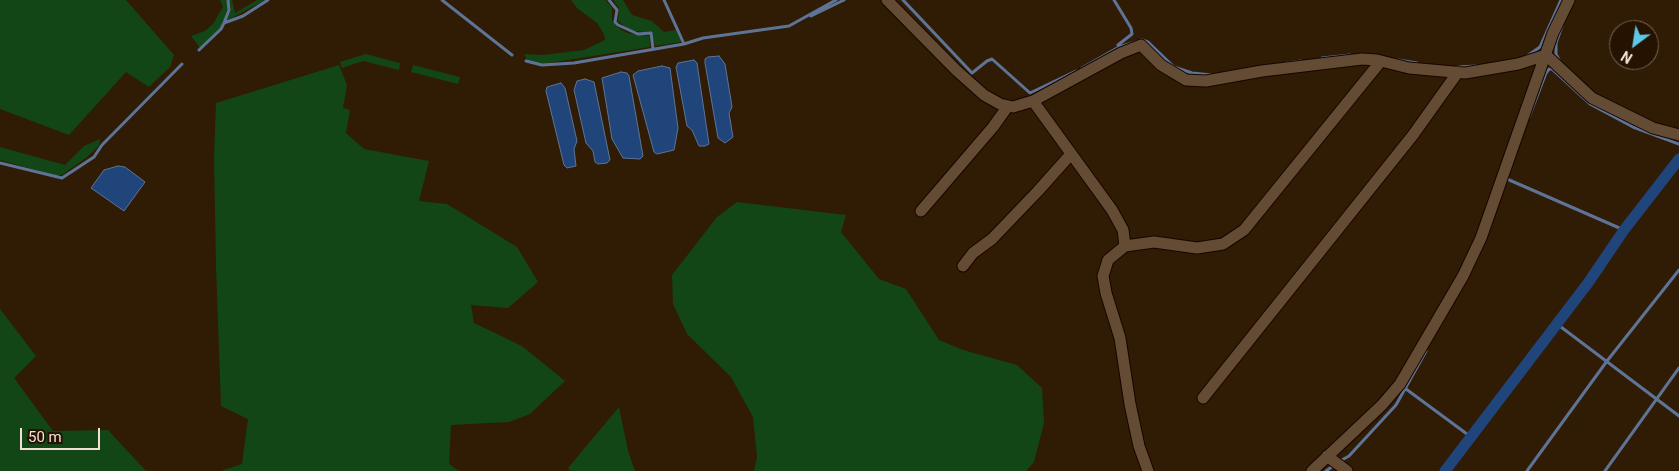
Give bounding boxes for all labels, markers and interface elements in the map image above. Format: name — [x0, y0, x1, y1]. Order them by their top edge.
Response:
north arrow — [1609, 20, 1659, 70]
text: N — [1618, 48, 1635, 66]
scale bar — [22, 418, 102, 450]
text: 50 m — [28, 428, 62, 446]

